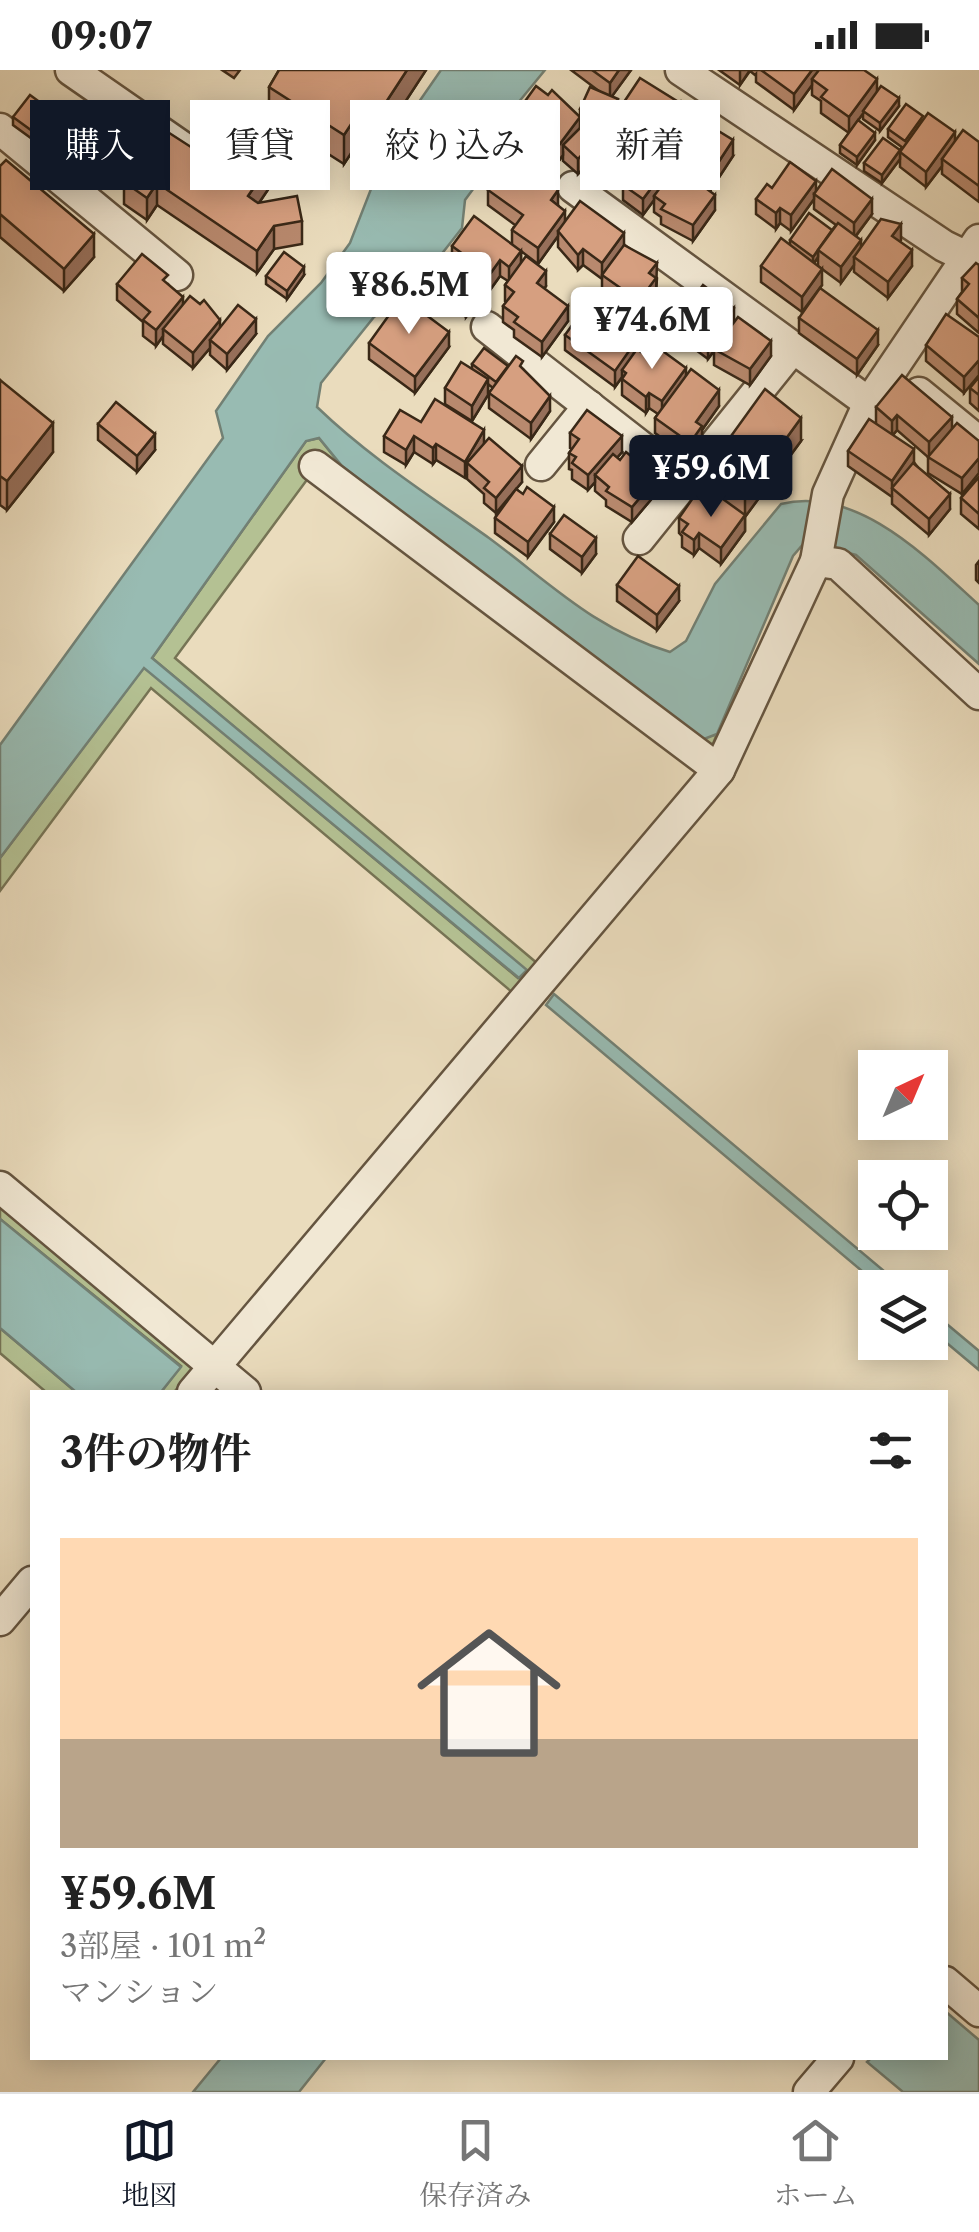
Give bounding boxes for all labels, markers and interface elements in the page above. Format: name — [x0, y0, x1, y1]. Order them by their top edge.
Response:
text: 09:07 — [50, 12, 152, 59]
chip: 購入 — [30, 100, 170, 190]
chip: 賃貸 — [190, 100, 330, 190]
chip: 絞り込み — [350, 100, 560, 190]
chip: 新着 — [580, 100, 720, 190]
pin: ¥86.5M — [328, 252, 490, 337]
text: ¥86.5M — [348, 265, 470, 304]
pin: ¥74.6M — [571, 287, 733, 372]
text: ¥74.6M — [593, 300, 711, 339]
pin: ¥59.6M — [630, 435, 792, 520]
text: ¥59.6M — [651, 448, 771, 487]
north arrow — [858, 1050, 948, 1140]
map controls — [858, 1050, 948, 1360]
button: locate — [858, 1160, 948, 1250]
button: layers — [858, 1270, 948, 1360]
icon: filters — [863, 1423, 918, 1478]
text: 3件の物件 — [60, 1427, 252, 1479]
icon: home — [399, 1603, 579, 1783]
text: ¥59.6M — [60, 1868, 217, 1920]
text: 3部屋 · 101 m² — [60, 1926, 266, 1965]
text: マンション — [60, 1972, 219, 2011]
tab: 地図 — [121, 2113, 177, 2213]
tab: 保存済み — [419, 2113, 532, 2213]
tab: ホーム — [774, 2113, 858, 2213]

